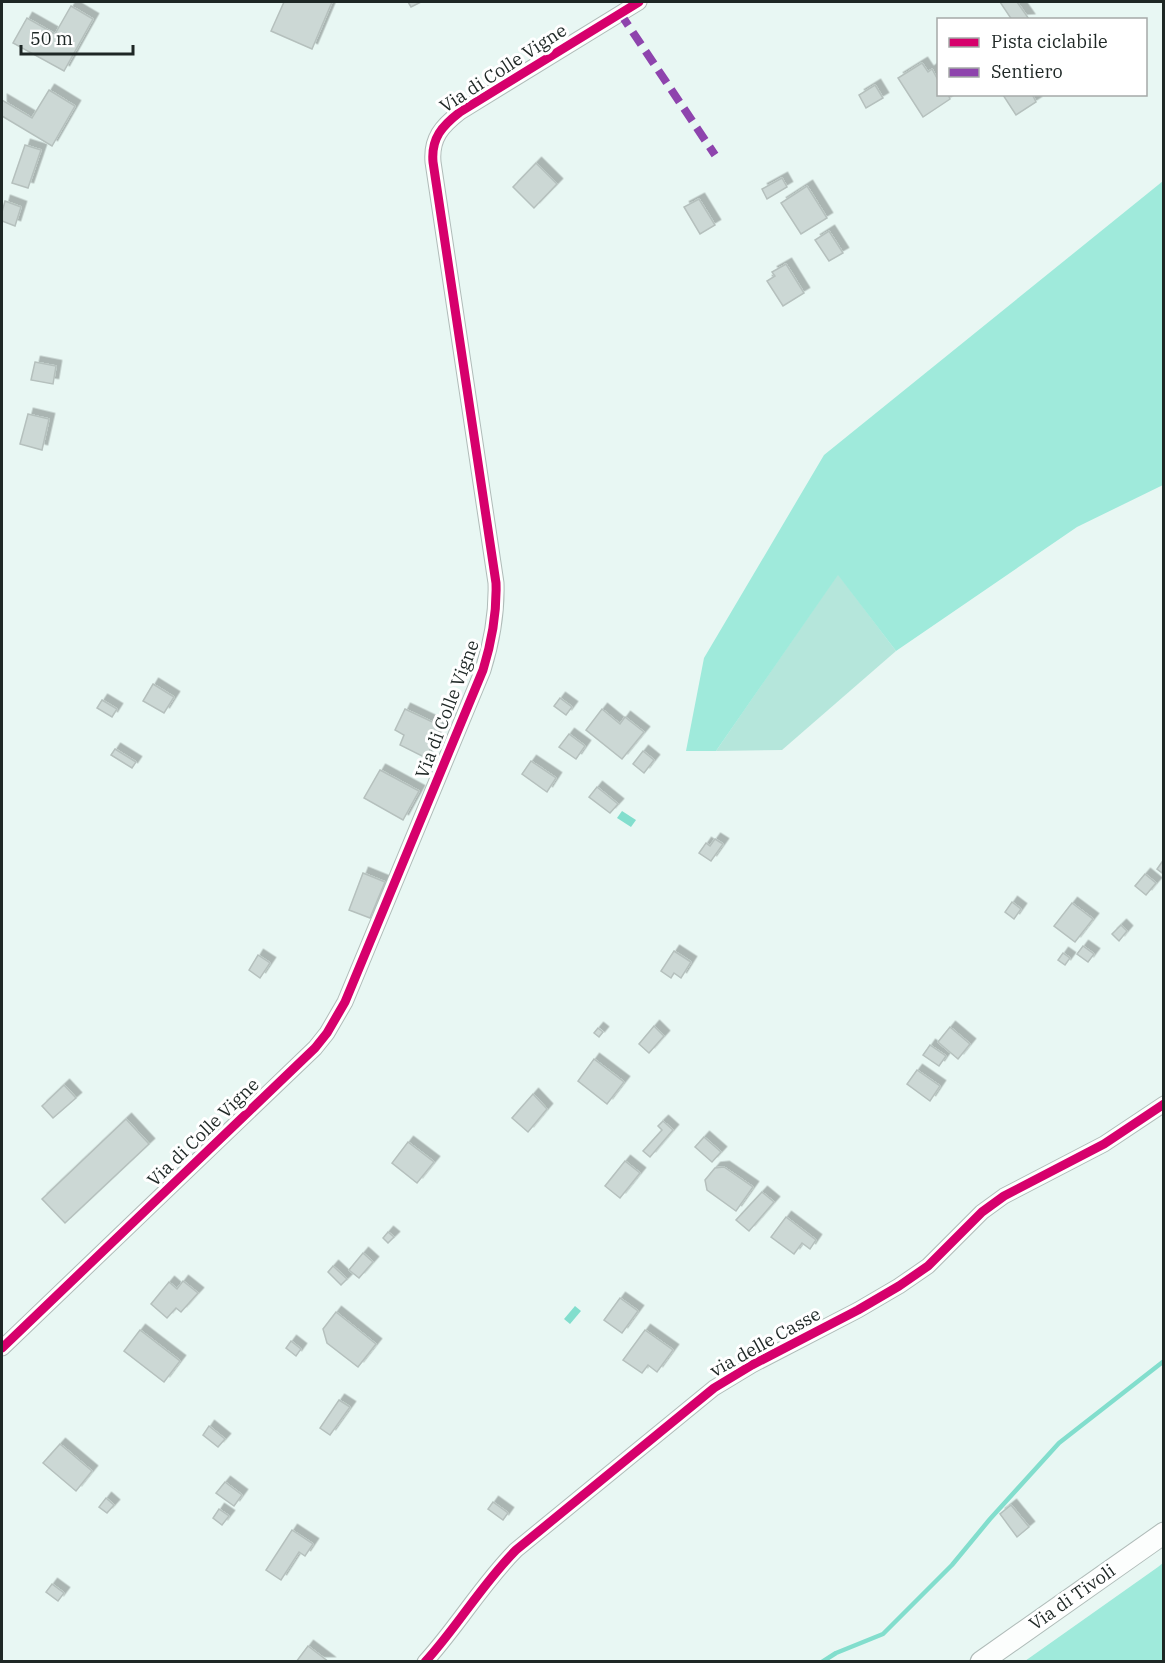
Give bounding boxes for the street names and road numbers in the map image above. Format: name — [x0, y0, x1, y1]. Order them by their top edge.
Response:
street label: Via di Colle Vigne — [435, 18, 571, 118]
street label: Via di Colle Vigne — [410, 636, 484, 782]
street label: Via di Colle Vigne — [142, 1073, 264, 1191]
street label: via delle Casse — [706, 1302, 824, 1382]
street label: Via di Tivoli — [1024, 1559, 1120, 1635]

